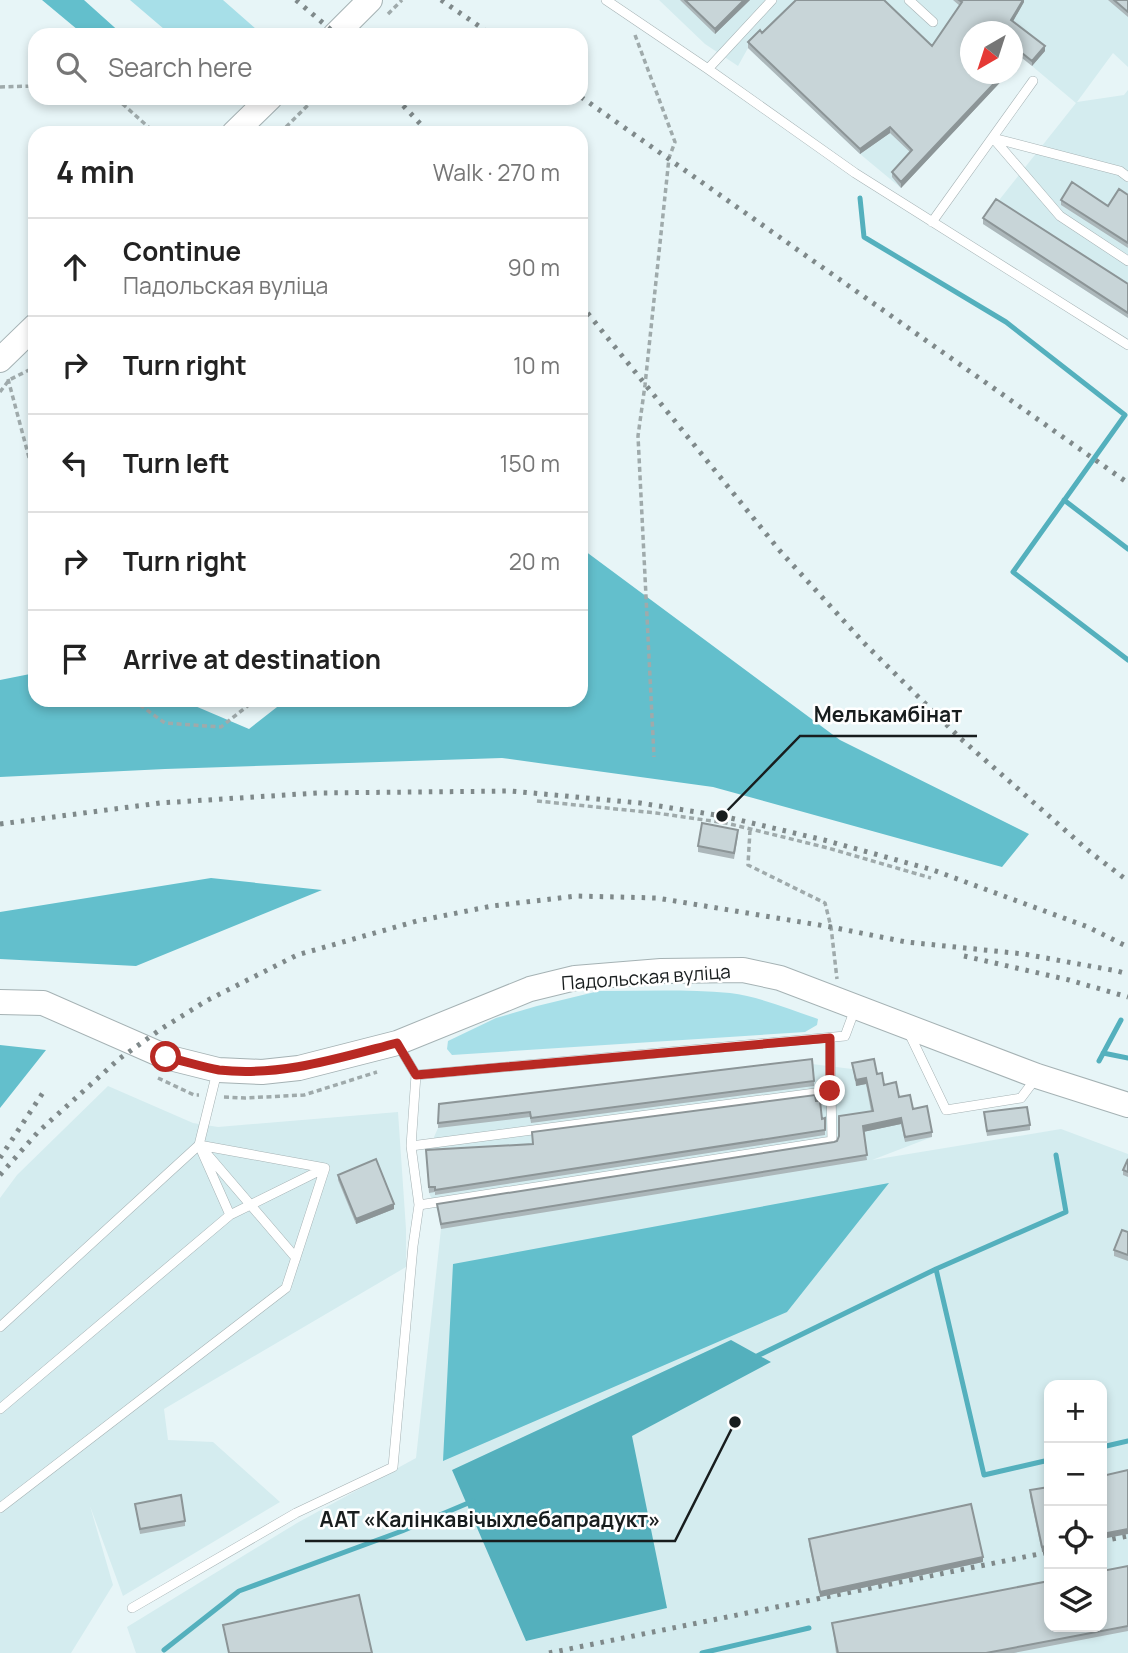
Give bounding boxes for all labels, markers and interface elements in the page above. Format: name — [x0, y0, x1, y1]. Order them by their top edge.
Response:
north arrow — [960, 21, 1023, 84]
search box — [28, 28, 588, 105]
icon: search — [52, 48, 90, 86]
text: Search here — [108, 49, 253, 85]
text: 4 min — [56, 151, 134, 192]
text: Walk · 270 m — [433, 156, 560, 188]
text: Continue — [123, 233, 241, 269]
icon: ahead — [56, 248, 94, 286]
text: 90 m — [508, 251, 560, 283]
text: Падольская вуліца — [123, 269, 328, 301]
icon: right — [56, 346, 94, 384]
text: Turn right — [123, 347, 247, 383]
text: 10 m — [513, 349, 560, 381]
icon: left — [56, 444, 94, 482]
text: Turn left — [123, 445, 230, 481]
text: 150 m — [500, 447, 560, 479]
icon: right — [56, 542, 94, 580]
text: Turn right — [123, 543, 247, 579]
text: 20 m — [509, 545, 560, 577]
icon: arrive — [56, 640, 94, 678]
text: Arrive at destination — [123, 641, 381, 677]
callout: Мелькамбінат — [800, 694, 977, 736]
text: Мелькамбінат — [814, 700, 962, 728]
street label: Падольская вуліца — [560, 958, 732, 996]
route start — [150, 1041, 181, 1072]
route end — [814, 1075, 845, 1106]
map controls — [1044, 1380, 1107, 1632]
button: + — [1044, 1380, 1107, 1443]
button: − — [1044, 1443, 1107, 1506]
callout: ААТ «Калінкавічыхлебапрадукт» — [305, 1499, 675, 1541]
text: ААТ «Калінкавічыхлебапрадукт» — [319, 1505, 661, 1533]
button: locate — [1044, 1506, 1107, 1569]
button: layers — [1044, 1569, 1107, 1632]

